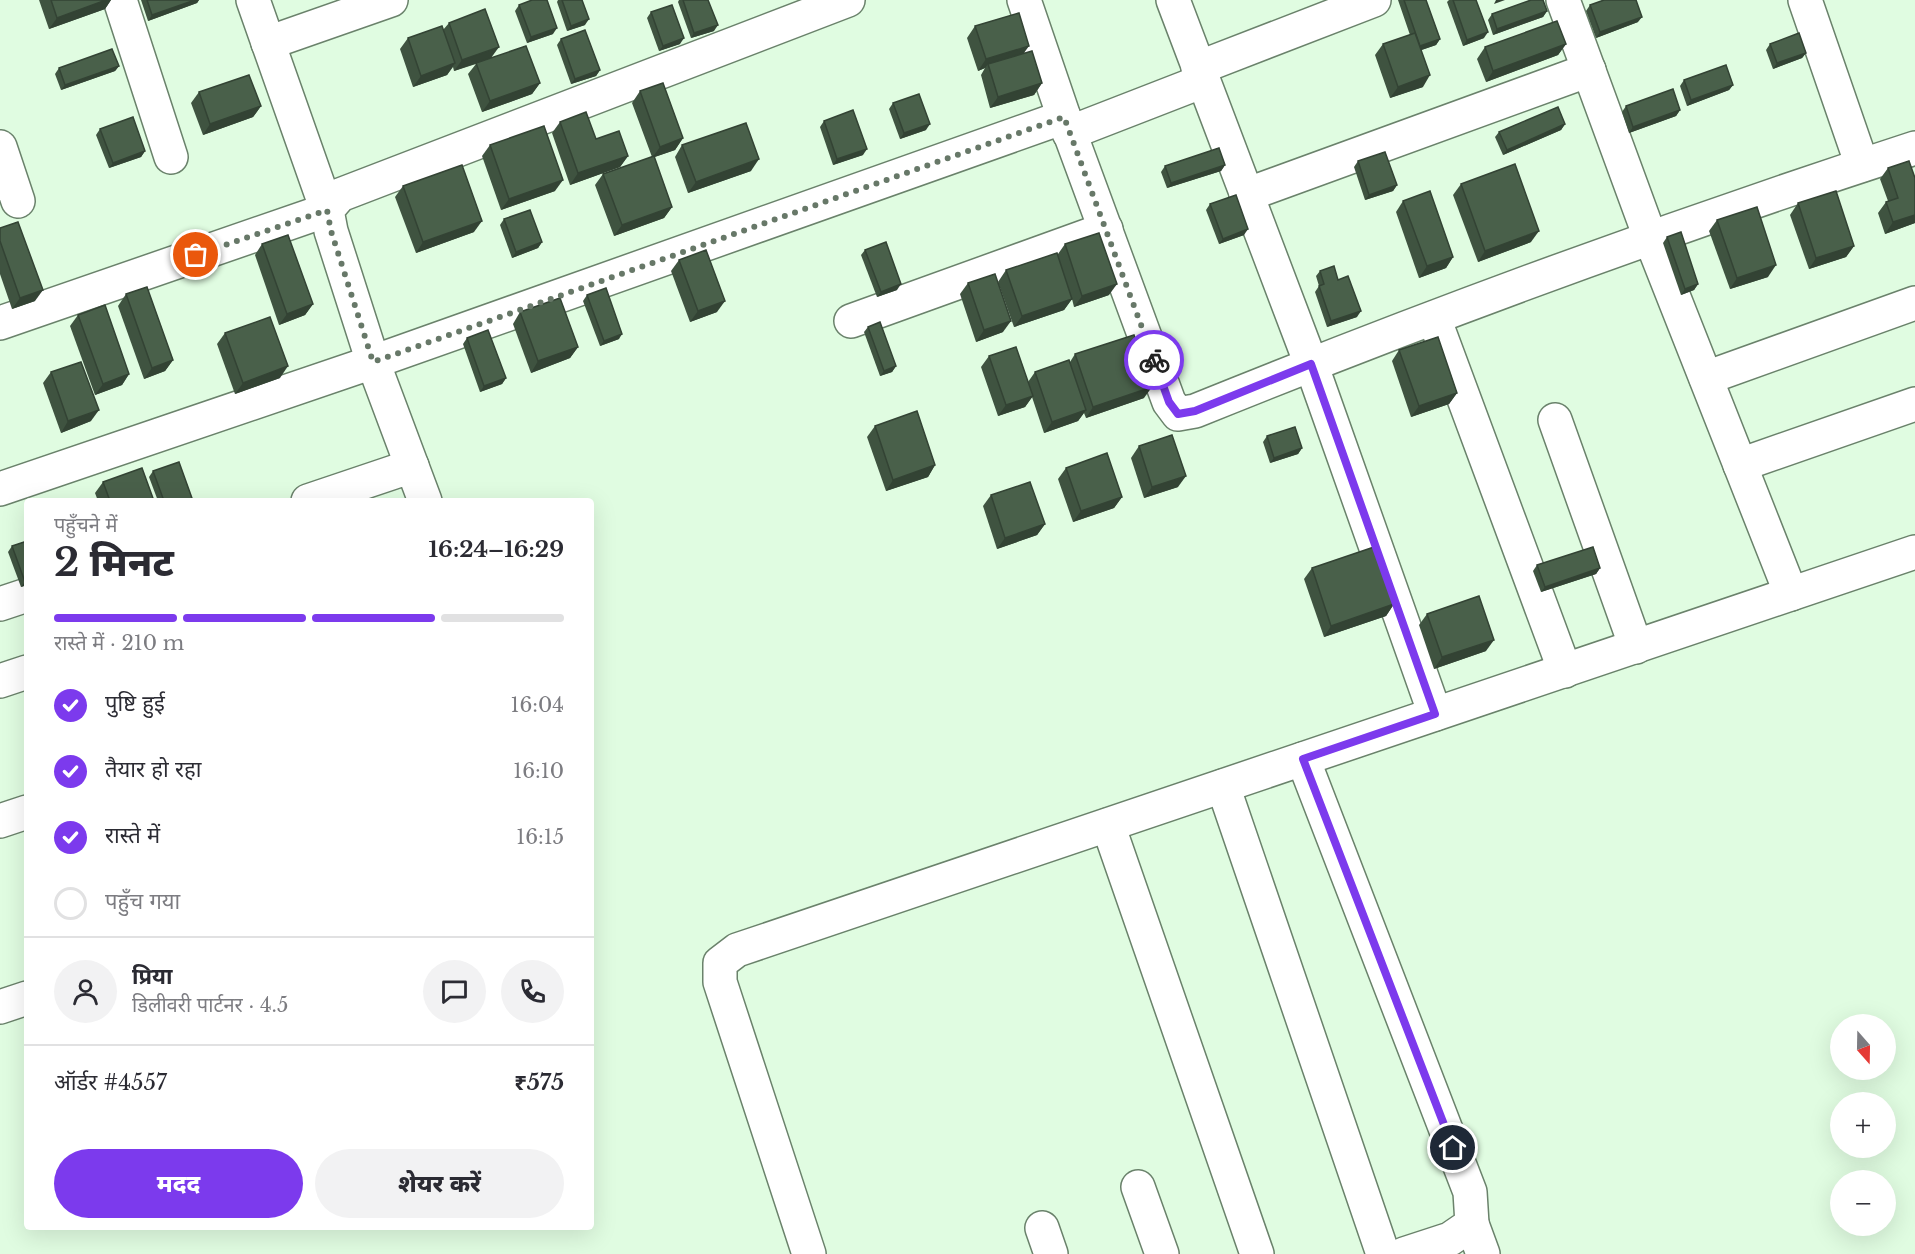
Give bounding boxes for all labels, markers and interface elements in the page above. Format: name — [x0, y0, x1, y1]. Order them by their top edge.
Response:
pin — [170, 229, 221, 280]
icon: bag — [179, 238, 212, 271]
courier — [1124, 330, 1184, 390]
icon: bike — [1138, 344, 1171, 377]
text: पहुँचने में — [54, 513, 117, 537]
text: 16:24–16:29 — [429, 536, 564, 563]
text: 2 मिनट — [54, 538, 174, 587]
text: रास्ते में · 210 m — [54, 631, 184, 655]
icon: check — [54, 689, 87, 722]
text: पुष्टि हुई — [105, 690, 165, 717]
text: 16:04 — [511, 693, 564, 717]
icon: check — [54, 755, 87, 788]
text: तैयार हो रहा — [105, 756, 201, 783]
text: 16:10 — [513, 759, 564, 783]
icon: check — [54, 821, 87, 854]
text: रास्ते में — [105, 822, 160, 849]
text: 16:15 — [516, 825, 564, 849]
text: पहुँच गया — [105, 888, 180, 915]
button: person — [54, 960, 117, 1023]
button: chat — [423, 960, 486, 1023]
button: phone — [501, 960, 564, 1023]
text: प्रिया — [132, 963, 172, 990]
text: डिलीवरी पार्टनर · 4.5 — [132, 993, 288, 1017]
north arrow — [1830, 1014, 1896, 1080]
map controls — [1830, 1014, 1896, 1236]
text: ऑर्डर #4557 — [54, 1069, 167, 1096]
text: ₹575 — [514, 1069, 564, 1096]
button: + — [1830, 1092, 1896, 1158]
pin — [1427, 1122, 1478, 1173]
icon: home — [1436, 1131, 1469, 1164]
button: मदद — [54, 1149, 303, 1218]
button: शेयर करें — [315, 1149, 564, 1218]
button: − — [1830, 1170, 1896, 1236]

